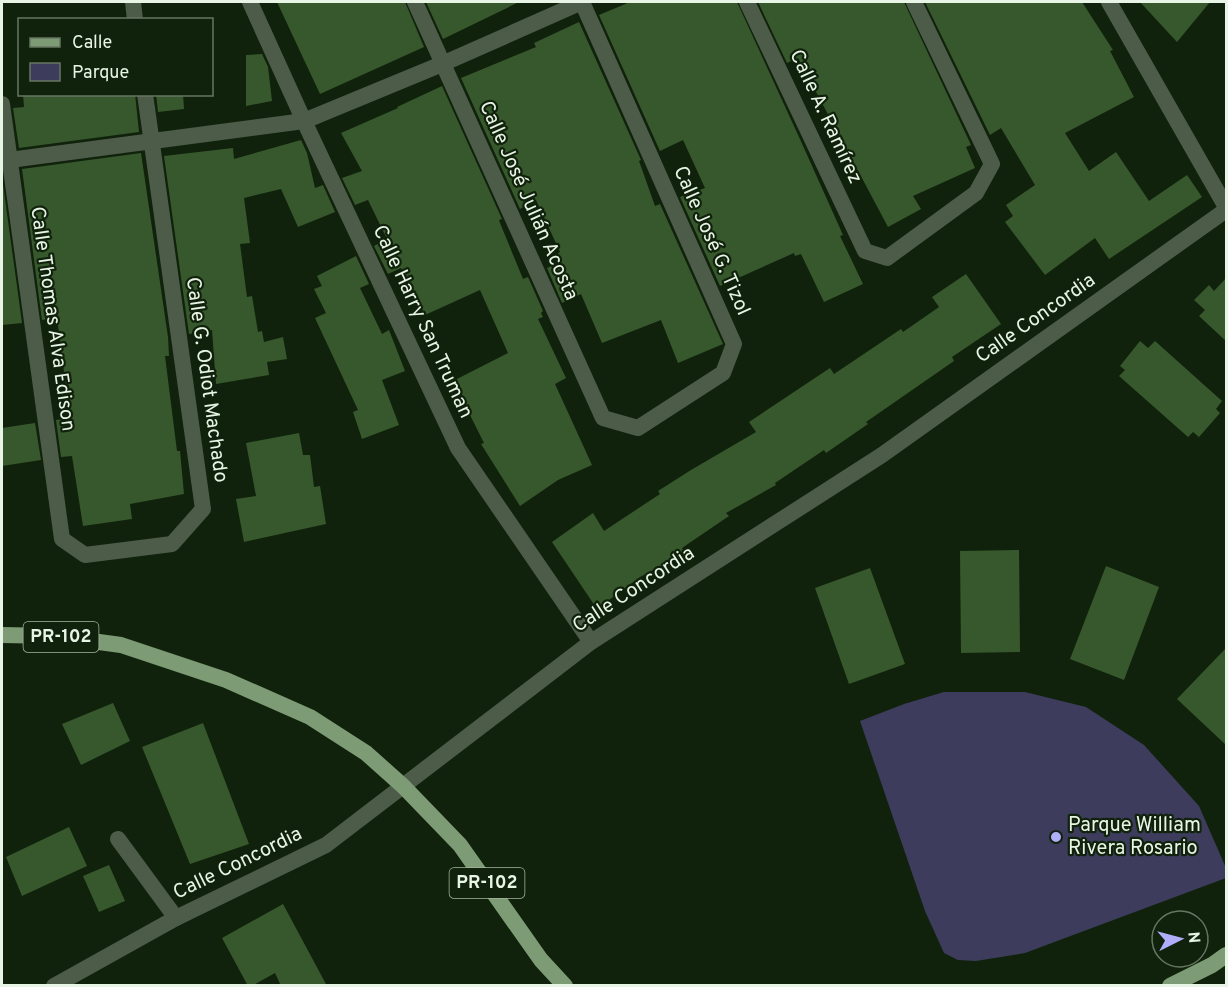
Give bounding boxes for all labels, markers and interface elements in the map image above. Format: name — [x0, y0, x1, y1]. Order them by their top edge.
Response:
legend — [18, 18, 213, 96]
text: Calle — [72, 32, 112, 55]
street label: Calle A. Ramírez — [783, 46, 867, 188]
text: Parque — [72, 62, 129, 85]
street label: Calle José Julián Acosta — [472, 97, 584, 305]
street label: Calle José G. Tizol — [666, 162, 756, 320]
street label: Calle Thomas Alva Edison — [23, 205, 81, 433]
street label: Calle Harry San Truman — [366, 221, 478, 423]
street label: Calle Concordia — [971, 268, 1101, 370]
street label: Calle G. Odiot Machado — [179, 276, 233, 484]
street label: Calle Concordia — [568, 541, 700, 639]
road number: PR-102 — [23, 622, 98, 652]
place label: Parque William Rivera Rosario — [1068, 813, 1201, 862]
street label: Calle Concordia — [169, 822, 307, 906]
marker: Parque William Rivera Rosario — [1049, 830, 1063, 844]
road number: PR-102 — [450, 868, 524, 898]
north arrow — [1150, 909, 1210, 969]
text: N — [1182, 931, 1203, 944]

